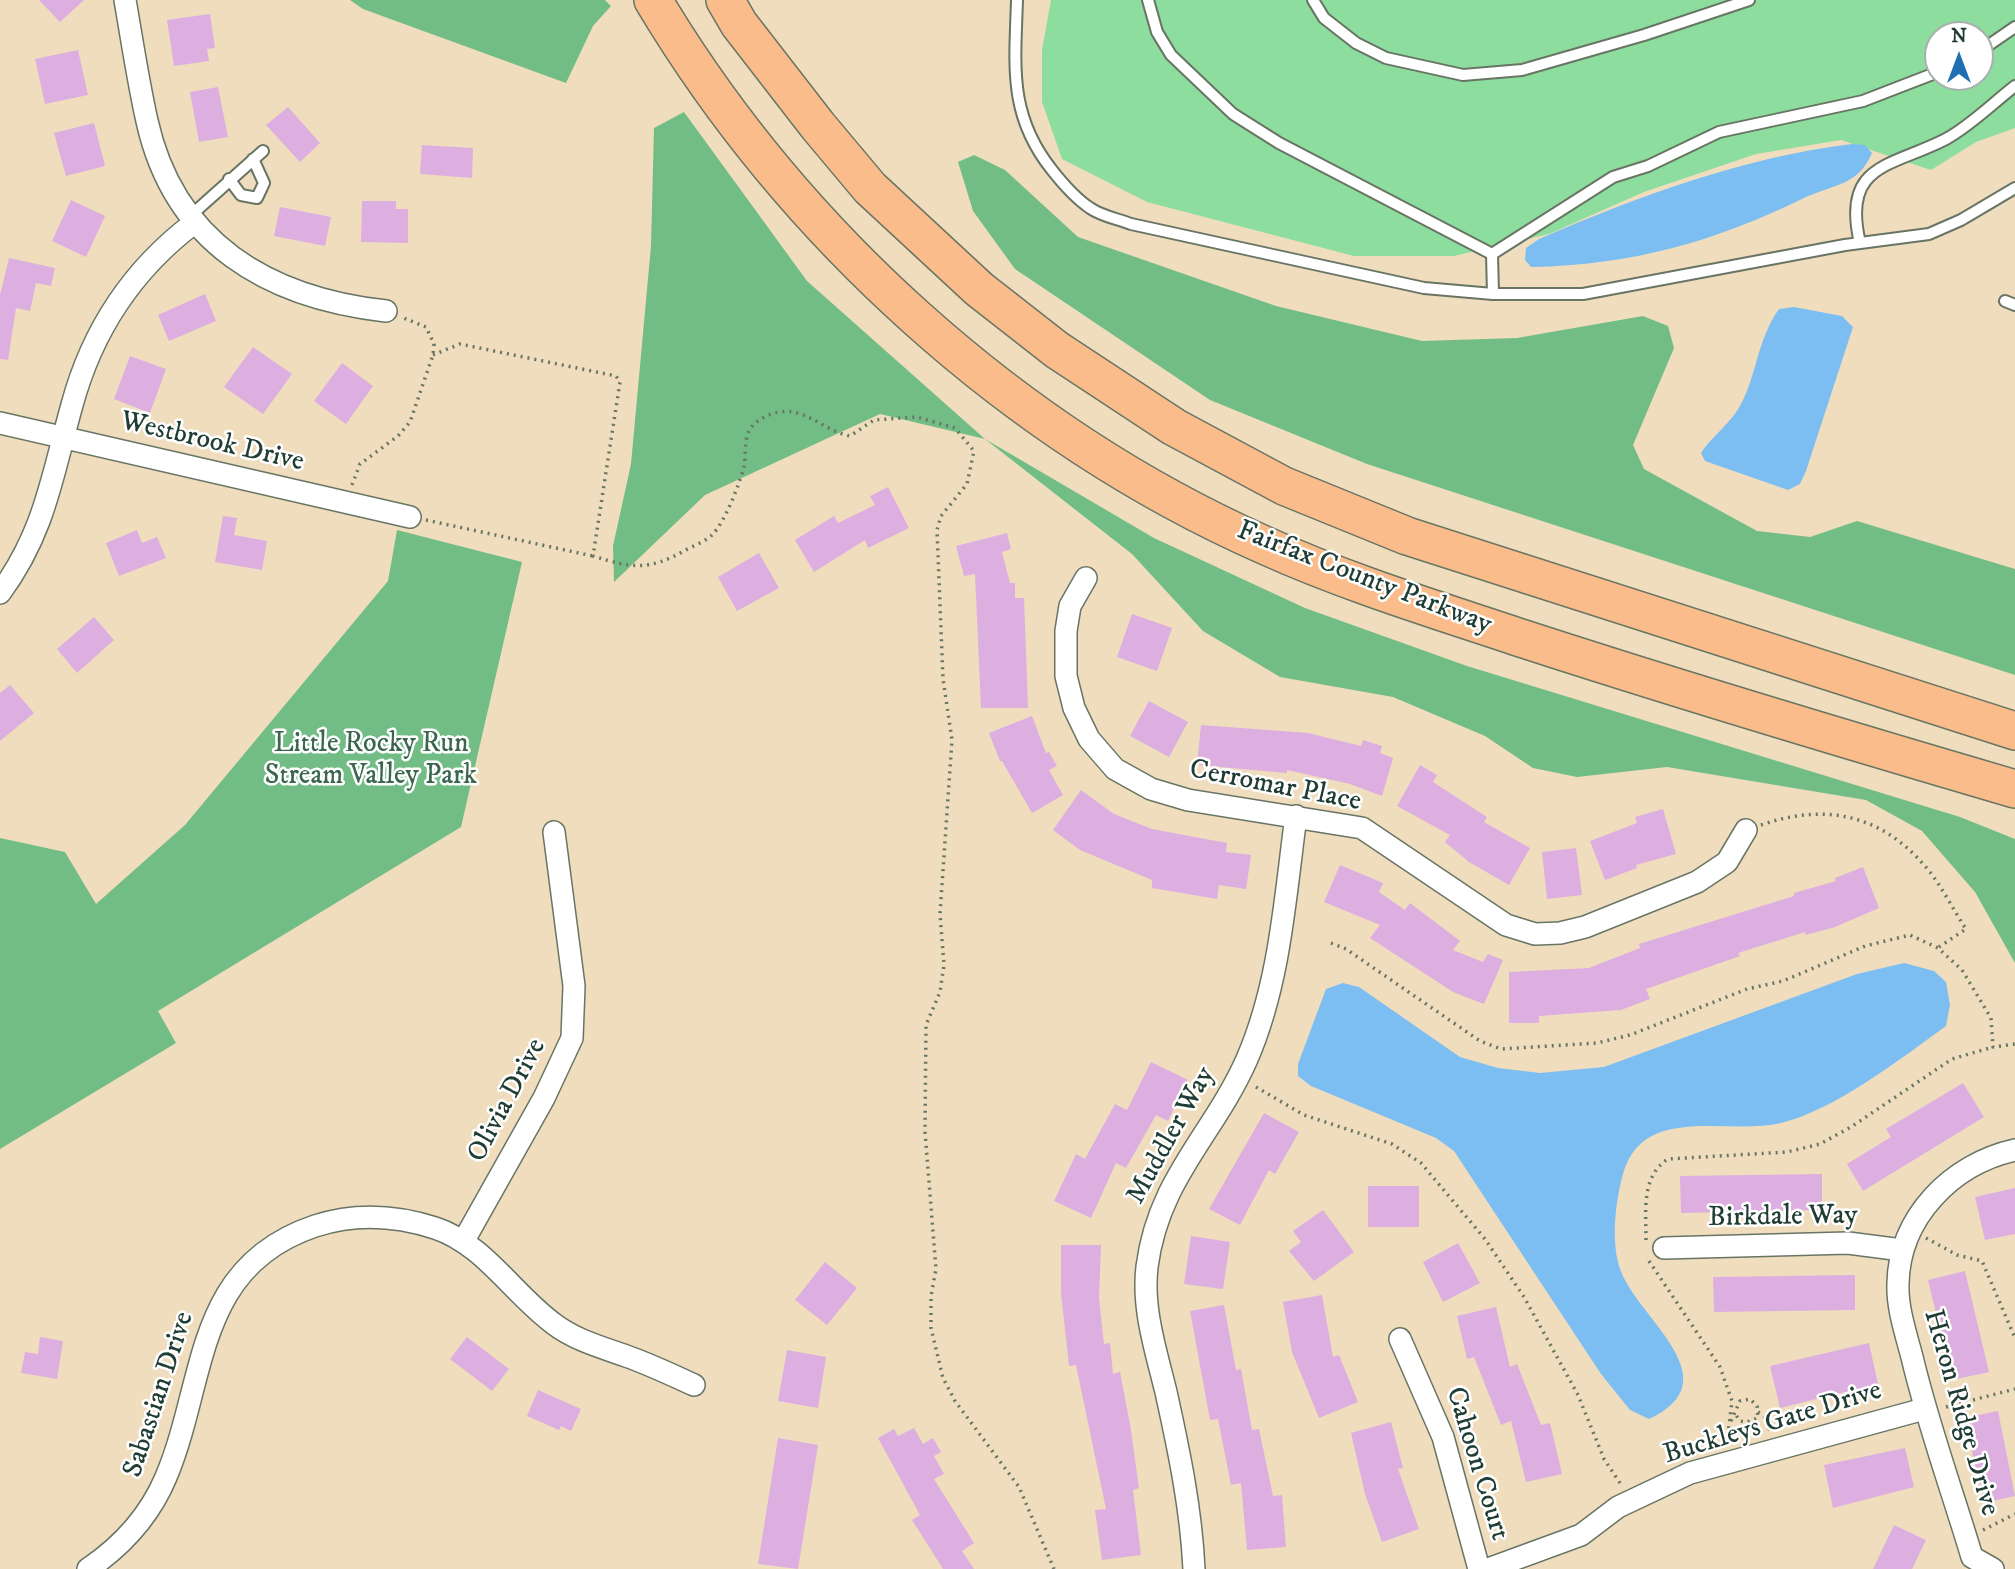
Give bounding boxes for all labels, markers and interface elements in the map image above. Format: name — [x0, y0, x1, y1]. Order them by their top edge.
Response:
north arrow — [1924, 21, 1994, 91]
text: N — [1951, 25, 1967, 48]
street label: Westbrook Drive — [117, 406, 307, 480]
street label: Fairfax County Parkway — [1232, 515, 1496, 643]
park label: Little Rocky Run Stream Valley Park — [265, 728, 477, 794]
street label: Cerromar Place — [1186, 754, 1364, 820]
street label: Olivia Drive — [461, 1034, 555, 1168]
street label: Muddler Way — [1120, 1061, 1224, 1211]
street label: Birkdale Way — [1708, 1200, 1858, 1236]
street label: Heron Ridge Drive — [1915, 1306, 2005, 1520]
street label: Sabastian Drive — [117, 1308, 203, 1482]
street label: Buckleys Gate Drive — [1660, 1375, 1886, 1473]
street label: Cahoon Court — [1437, 1383, 1515, 1545]

